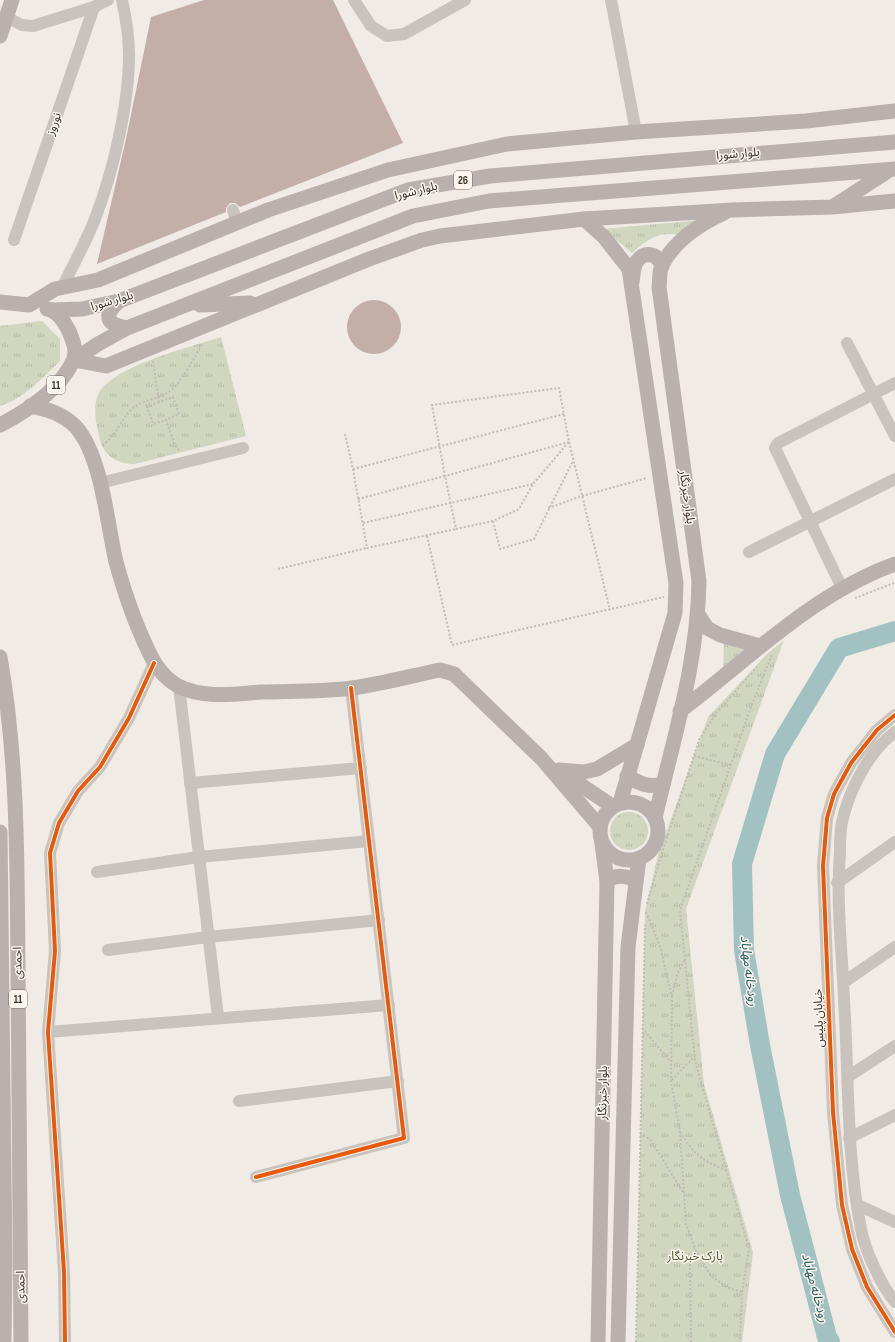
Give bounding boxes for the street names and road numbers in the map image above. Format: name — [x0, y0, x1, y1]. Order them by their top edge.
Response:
street label: نوروز — [43, 111, 65, 138]
street label: بلوار شورا — [716, 145, 760, 163]
road number: 26 — [454, 171, 472, 189]
street label: بلوار شورا — [393, 178, 439, 204]
street label: بلوار شورا — [89, 288, 135, 314]
road number: 11 — [47, 376, 65, 394]
street label: بلوار خبرنگار — [676, 468, 698, 525]
street label: احمدی — [10, 947, 26, 979]
street label: خیابان پلیس — [810, 988, 828, 1048]
road number: 11 — [9, 990, 27, 1008]
street label: بلوار خبرنگار — [595, 1066, 611, 1121]
street label: احمدی — [13, 1271, 29, 1303]

